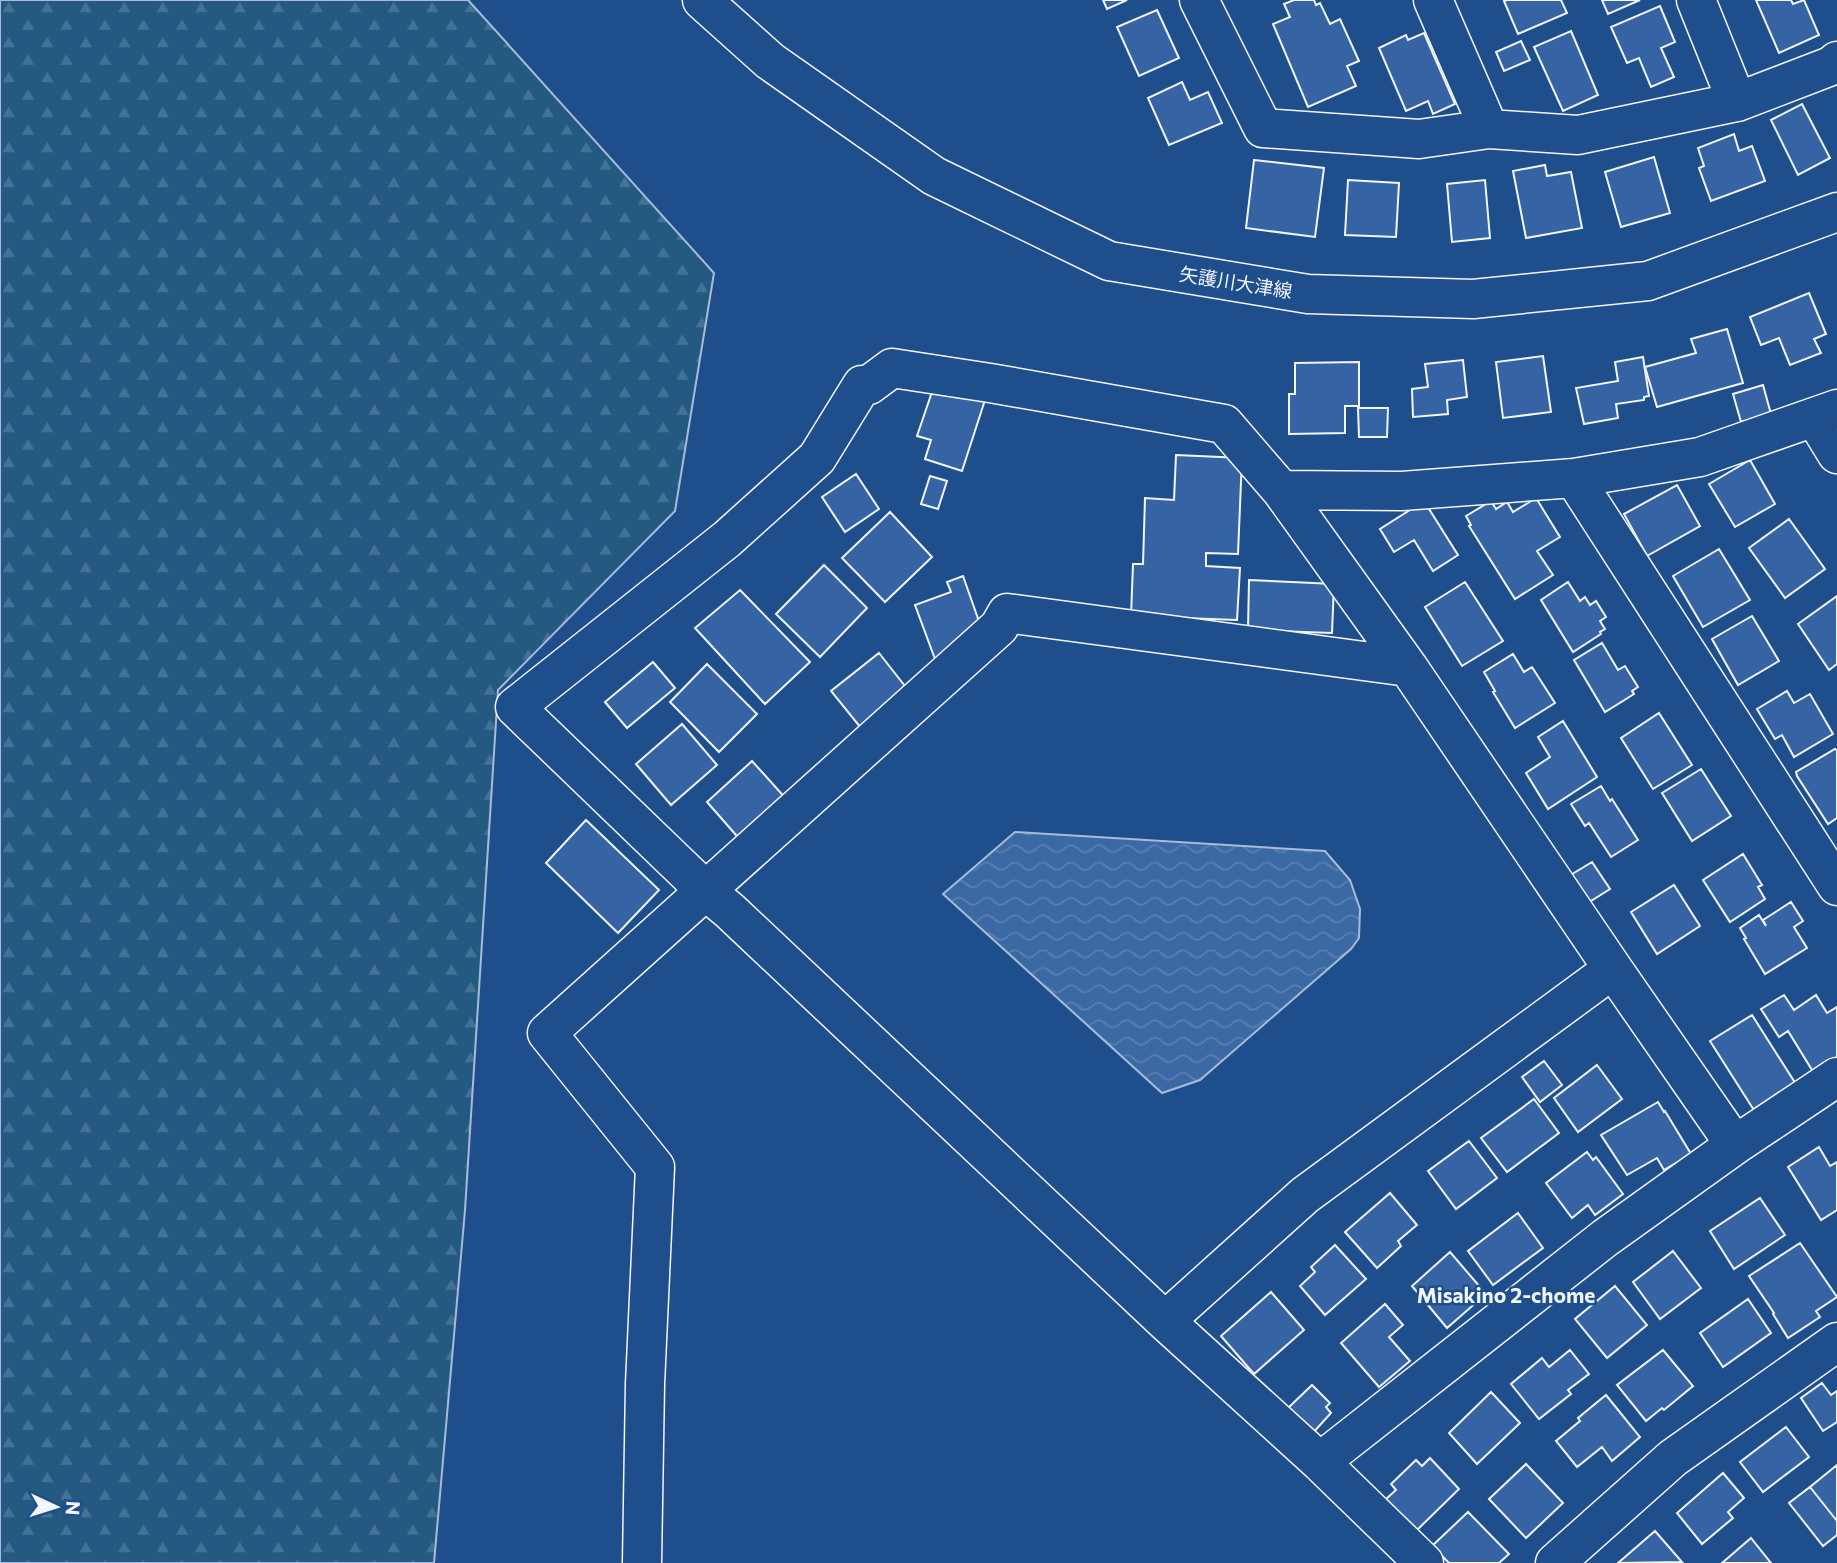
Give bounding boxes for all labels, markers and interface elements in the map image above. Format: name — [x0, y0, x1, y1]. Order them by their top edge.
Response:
street label: 矢護川大津線 — [1178, 262, 1294, 302]
district label: Misakino 2-chome — [1417, 1282, 1595, 1307]
north arrow — [21, 1472, 91, 1542]
text: N — [61, 1500, 85, 1516]

